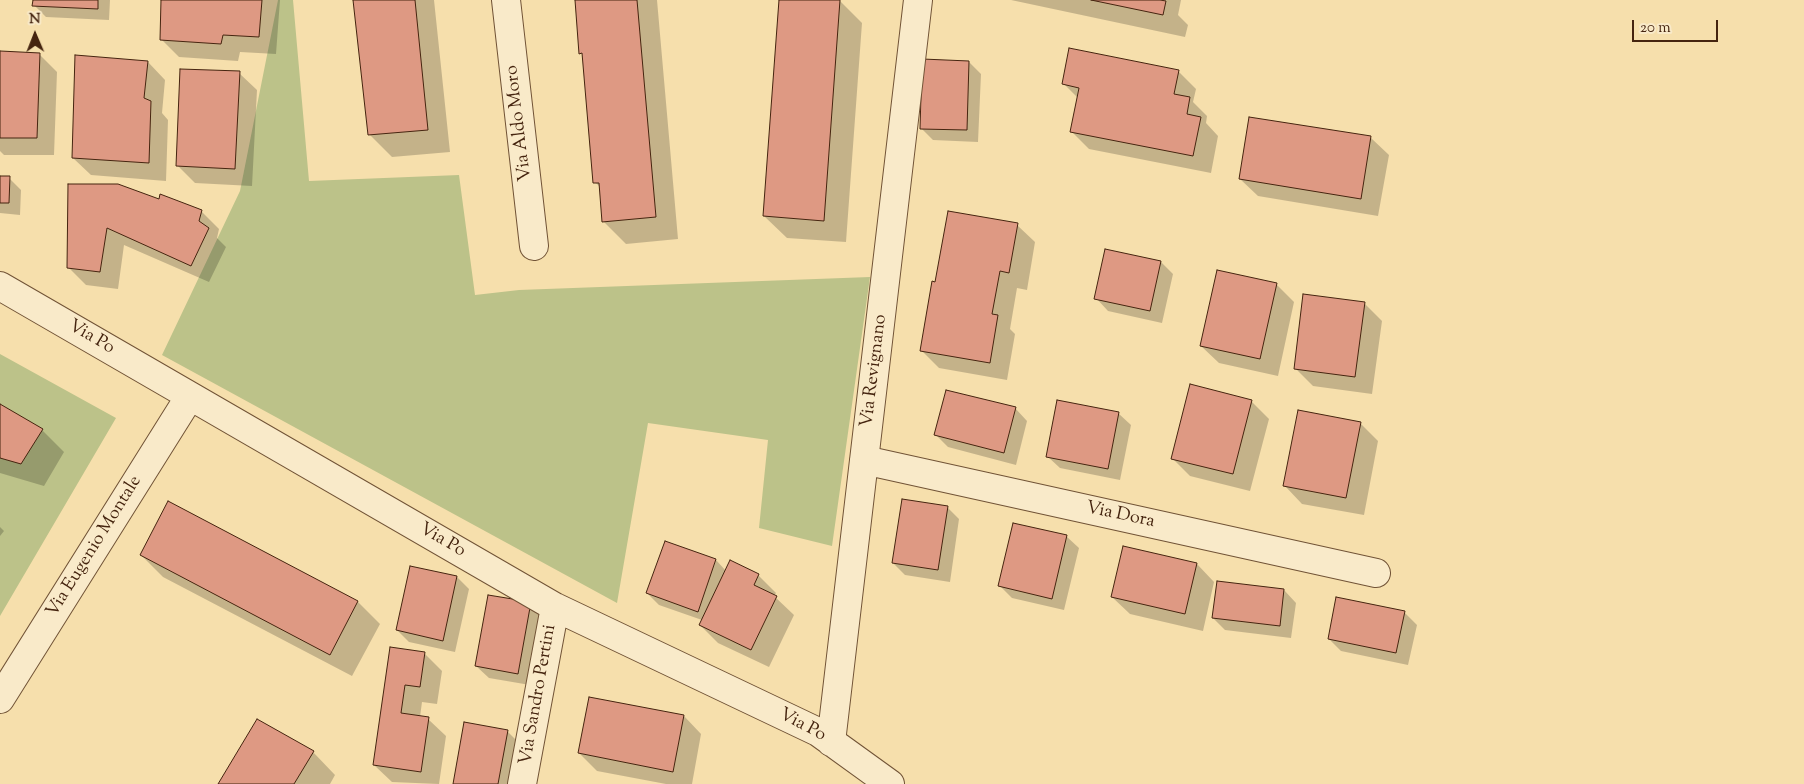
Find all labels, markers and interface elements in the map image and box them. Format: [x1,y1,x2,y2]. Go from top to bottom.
north arrow [10,10,60,60]
text: N [29,10,41,30]
scale bar [1634,10,1720,42]
text: 20 m [1640,18,1671,39]
street label: Via Aldo Moro [502,64,538,182]
street label: Via Revignano [857,313,893,429]
street label: Via Po [64,316,118,360]
street label: Via Eugenio Montale [43,472,147,622]
street label: Via Dora [1084,498,1156,534]
street label: Via Po [415,519,469,563]
street label: Via Sandro Pertini [516,623,562,767]
street label: Via Po [775,705,829,747]

